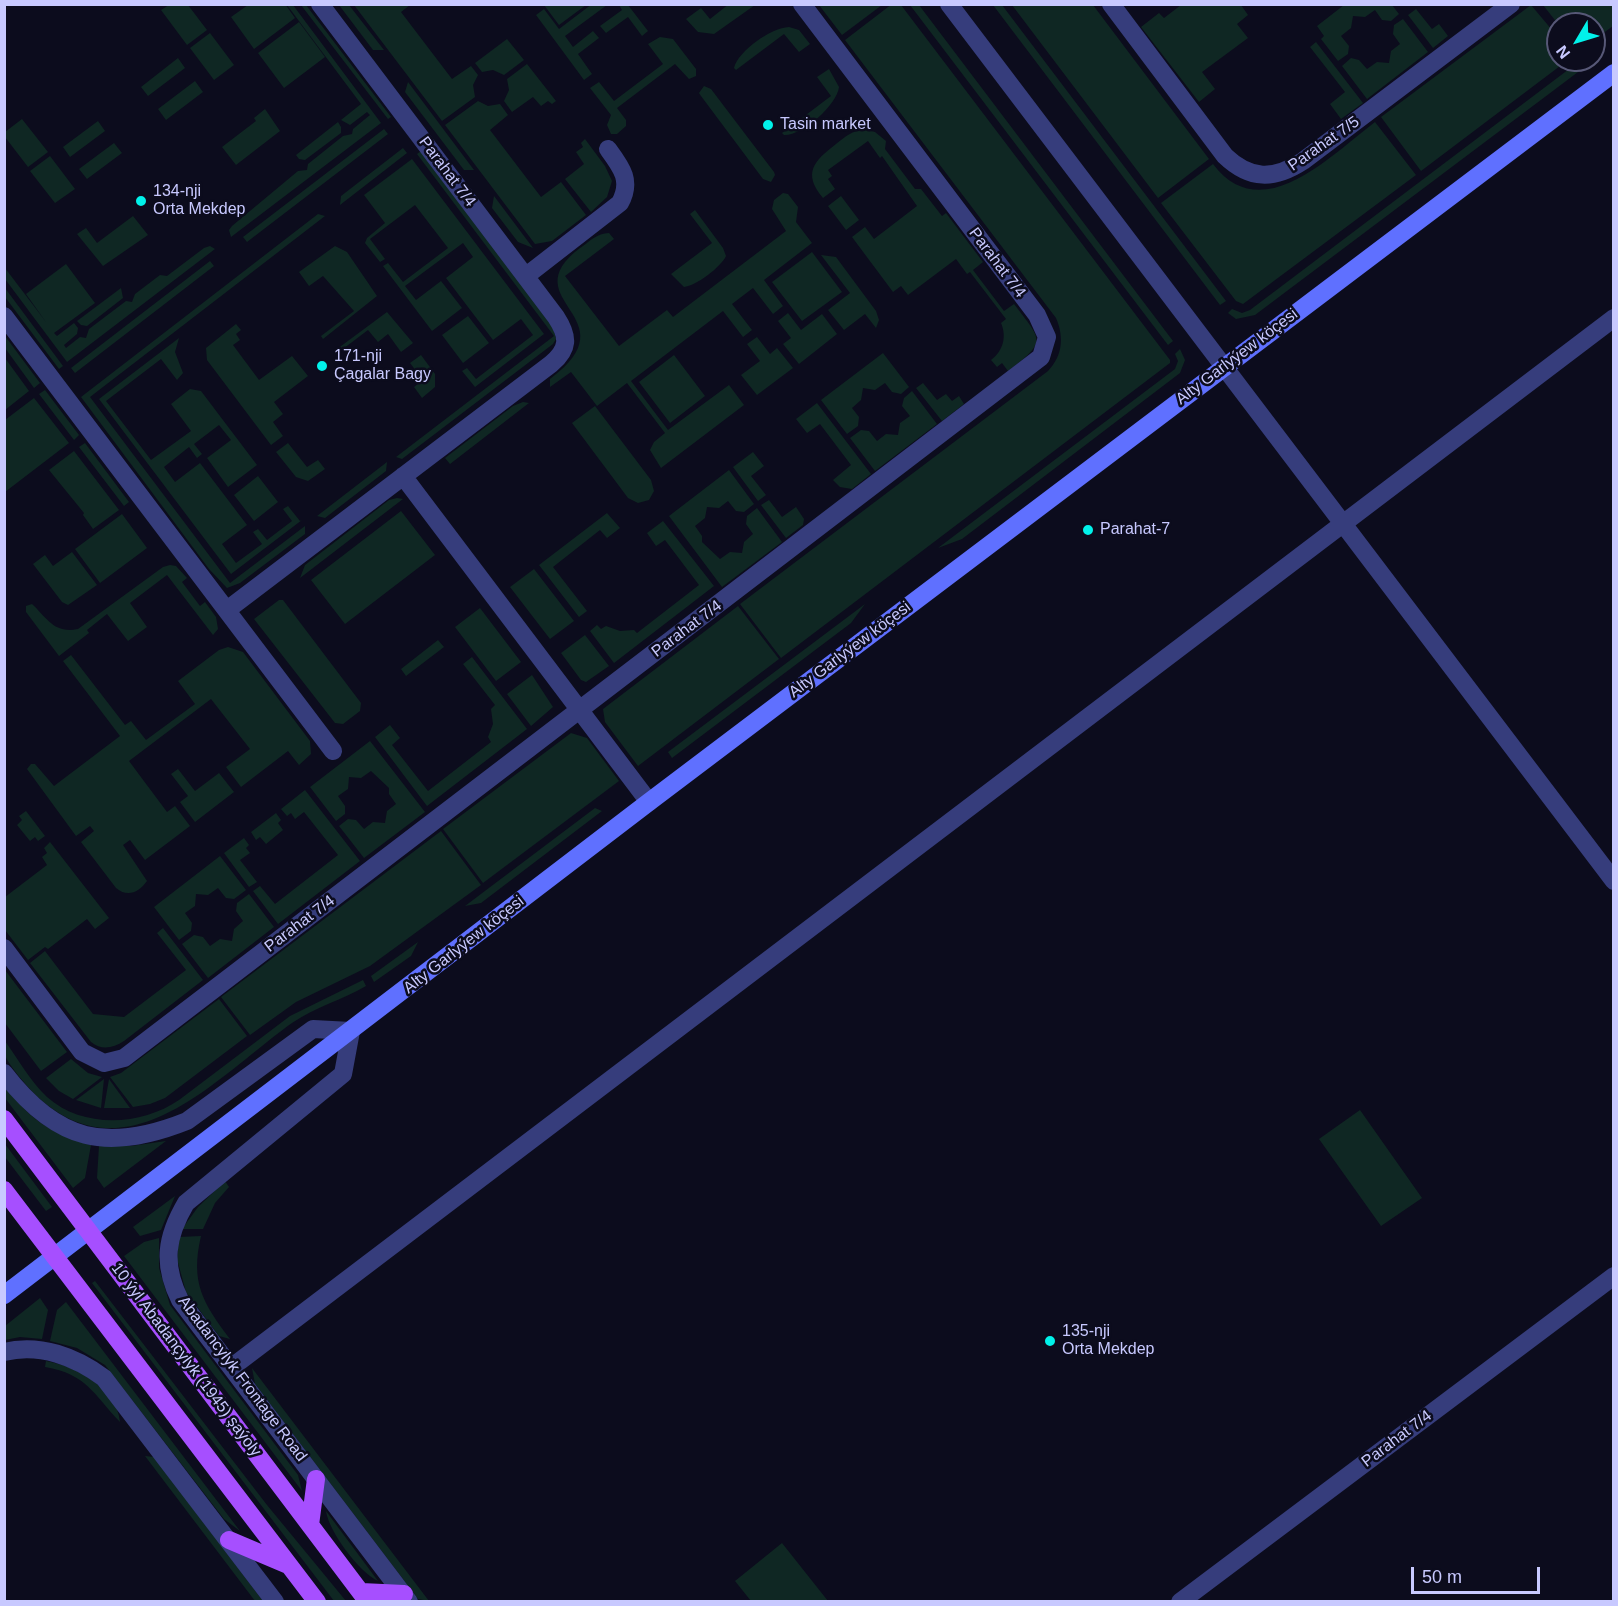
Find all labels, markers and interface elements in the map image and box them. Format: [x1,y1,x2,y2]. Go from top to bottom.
north arrow [1546,12,1606,72]
text: N [1553,42,1573,62]
street label: Parahat 7/5 [1285,112,1363,176]
place label: Tasin market [780,115,871,135]
marker: Tasin market [761,118,775,132]
street label: Parahat 7/4 [414,133,480,211]
place label: 134-nji Orta Mekdep [153,182,245,220]
marker: 134-nji Orta Mekdep [134,194,148,208]
street label: Parahat 7/4 [964,224,1030,302]
street label: Alty Garlyýew köçesi [1172,305,1302,409]
place label: 171-nji Çagalar Bagy [334,347,431,385]
marker: 171-nji Çagalar Bagy [315,359,329,373]
place label: Parahat-7 [1100,520,1170,540]
marker: Parahat-7 [1081,523,1095,537]
street label: Parahat 7/4 [648,596,726,662]
street label: Alty Garlyýew köçesi [785,598,915,702]
street label: Parahat 7/4 [261,891,339,957]
street label: Alty Garlyýew köçesi [400,892,528,998]
street label: 10 ýyl Abadançylyk (1945) şaýoly [107,1259,265,1461]
street label: Abadancylyk Frontage Road [174,1293,310,1465]
place label: 135-nji Orta Mekdep [1062,1322,1154,1360]
marker: 135-nji Orta Mekdep [1043,1334,1057,1348]
street label: Parahat 7/4 [1358,1406,1436,1472]
scale bar [1414,1555,1543,1593]
text: 50 m [1422,1567,1462,1587]

